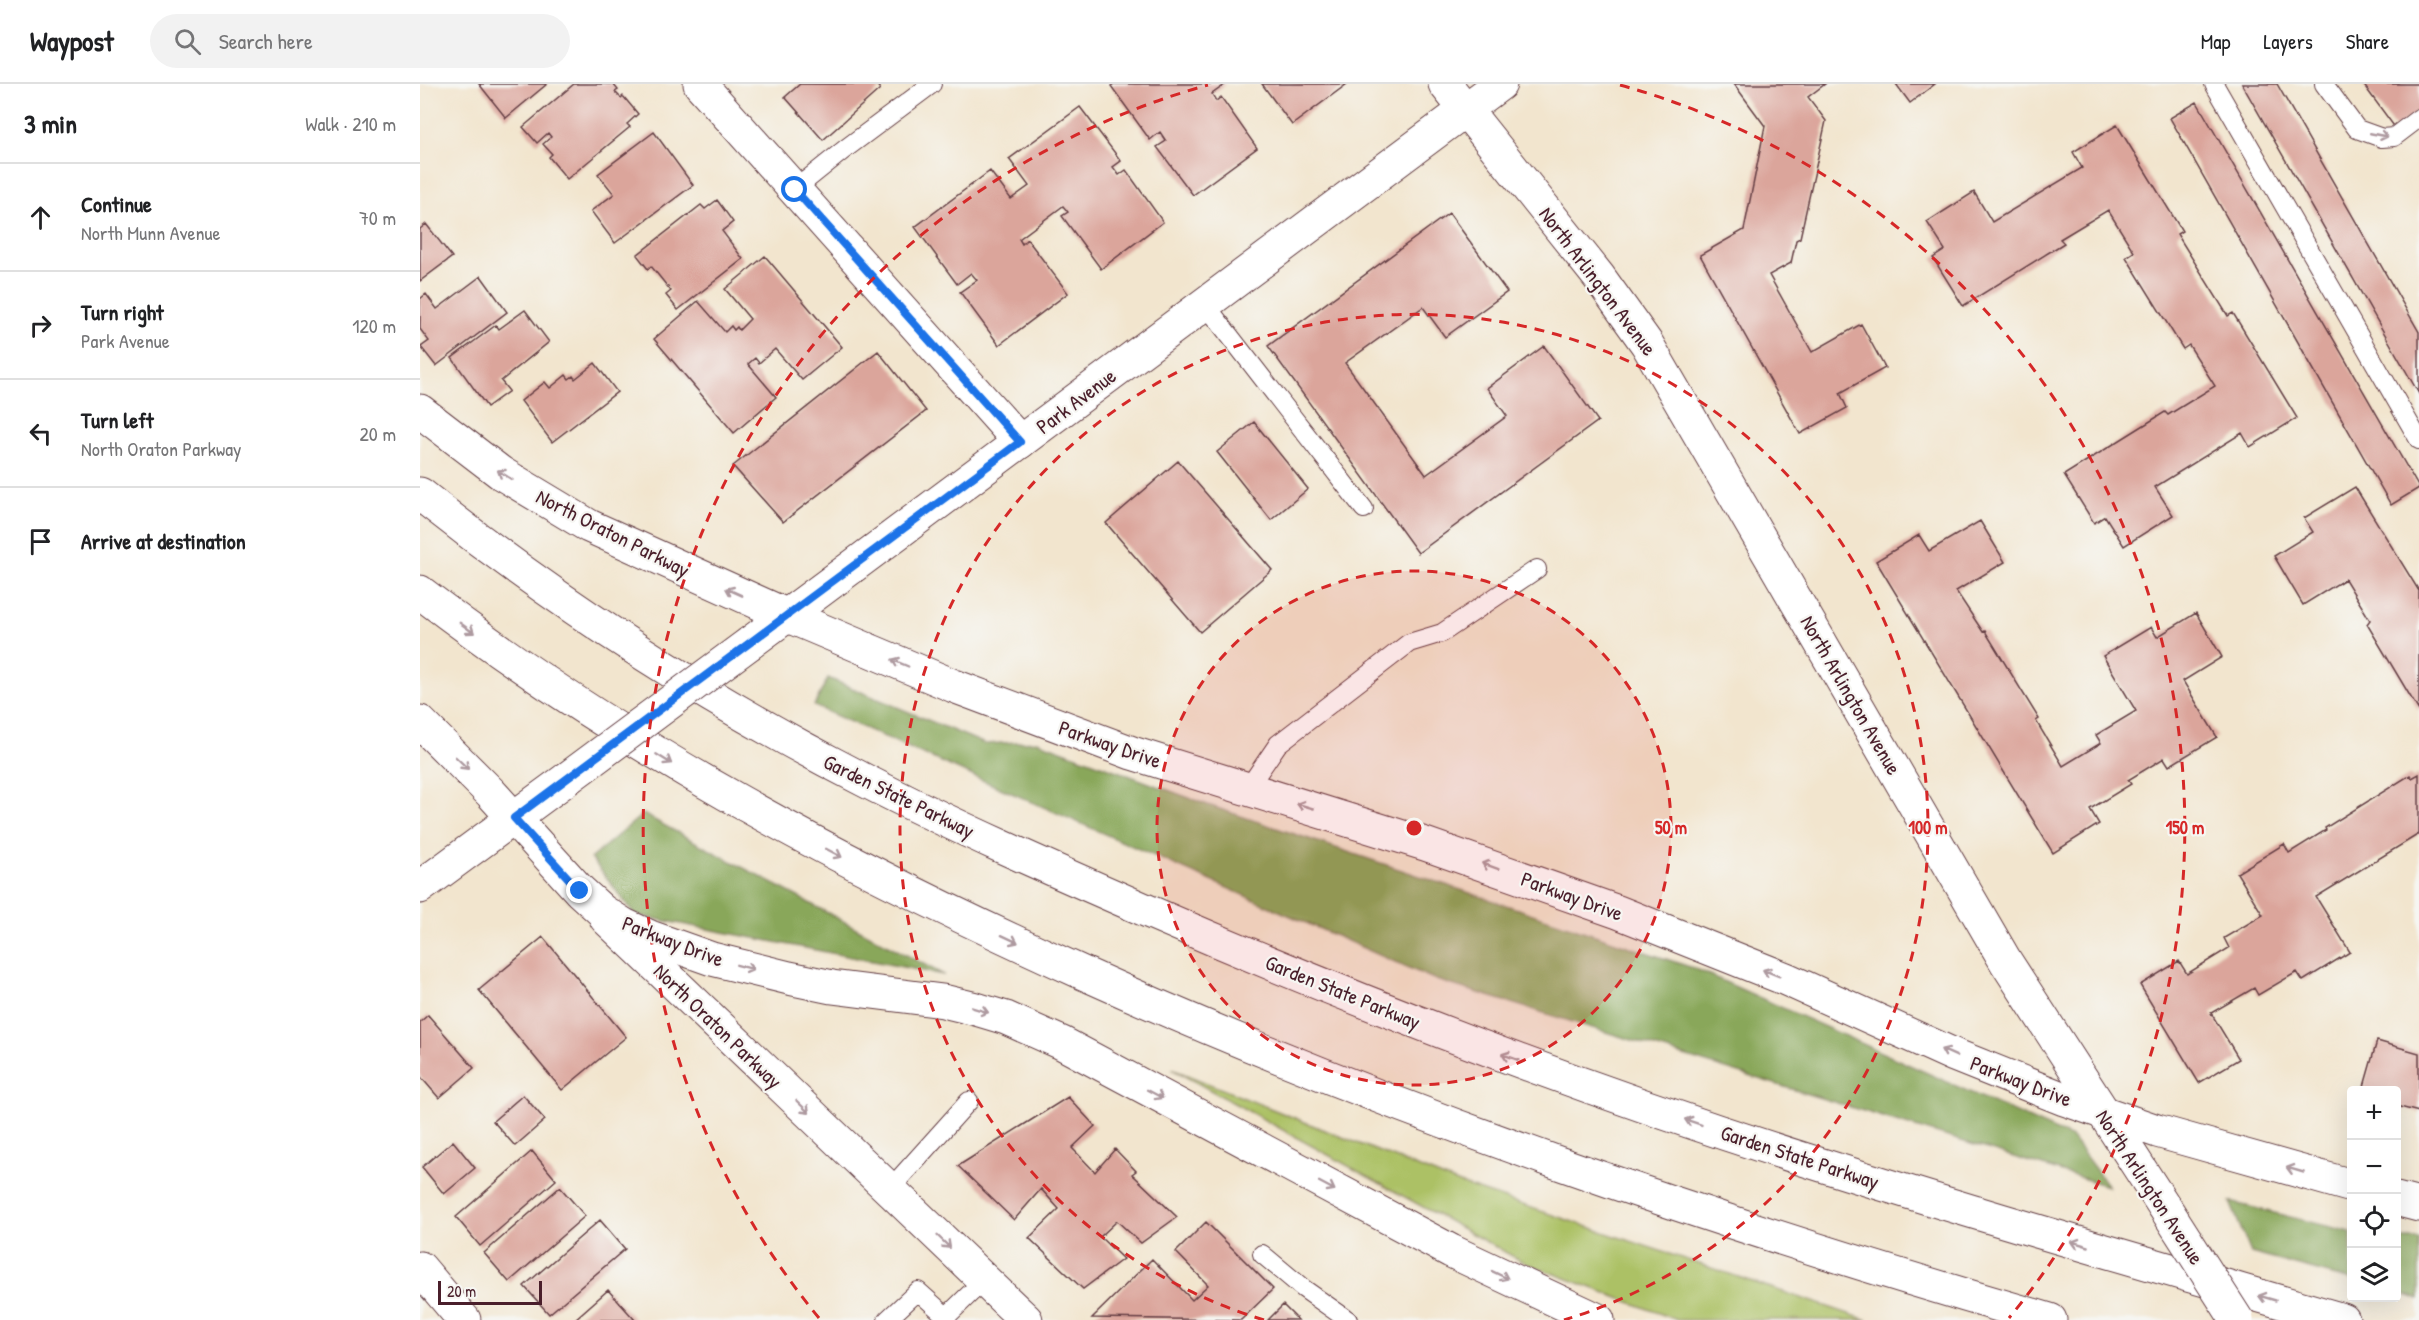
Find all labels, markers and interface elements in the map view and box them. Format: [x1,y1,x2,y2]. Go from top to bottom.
search box [150,14,570,68]
text: Waypost [30,22,114,60]
icon: search [171,25,204,58]
text: Search here [219,26,313,56]
text: Map [2201,27,2230,56]
text: Layers [2263,27,2313,56]
text: Share [2346,27,2389,56]
text: 3 min [24,106,77,141]
text: Walk · 210 m [305,110,396,137]
one-way arrow [2369,130,2388,141]
route start [781,176,807,202]
text: Continue [81,189,152,219]
icon: ahead [24,201,57,234]
street label: North Arlington Avenue [1532,201,1664,361]
text: 70 m [359,204,396,231]
text: North Munn Avenue [81,219,221,246]
text: Turn right [81,297,164,327]
icon: right [24,309,57,342]
text: 120 m [352,312,396,339]
text: Park Avenue [81,327,170,354]
street label: Park Avenue [1030,361,1122,441]
text: Turn left [81,405,154,435]
icon: left [24,417,57,450]
text: 20 m [359,420,396,447]
text: North Oraton Parkway [81,435,242,462]
one-way arrow [496,469,513,482]
street label: North Oraton Parkway [531,482,695,584]
icon: arrive [24,525,57,558]
text: Arrive at destination [81,526,246,556]
one-way arrow [726,586,744,597]
street label: North Arlington Avenue [1794,610,1908,780]
one-way arrow [458,622,474,634]
one-way arrow [892,657,910,668]
street label: Parkway Drive [1055,713,1165,775]
street label: Garden State Parkway [819,747,979,845]
one-way arrow [655,753,672,765]
one-way arrow [454,756,469,770]
one-way arrow [1296,800,1315,811]
text: 50 m [1655,815,1687,840]
text: 100 m [1908,815,1948,840]
text: 150 m [2166,815,2204,840]
centre of rings [1404,818,1424,838]
one-way arrow [825,848,843,860]
one-way arrow [1481,860,1500,871]
street label: Parkway Drive [1517,864,1627,928]
route end [566,877,592,903]
street label: Parkway Drive [618,908,728,974]
one-way arrow [1000,934,1018,946]
street label: Garden State Parkway [1261,948,1425,1036]
street label: North Oraton Parkway [647,957,789,1095]
one-way arrow [736,962,755,973]
one-way arrow [1762,967,1780,978]
one-way arrow [970,1005,989,1016]
one-way arrow [1940,1046,1958,1058]
street label: Parkway Drive [1966,1048,2076,1114]
one-way arrow [1501,1051,1519,1062]
map controls [2347,1086,2401,1302]
button: + [2347,1086,2401,1140]
one-way arrow [1146,1089,1164,1100]
one-way arrow [795,1100,810,1115]
street label: North Arlington Avenue [2089,1104,2211,1270]
one-way arrow [1684,1116,1703,1127]
street label: Garden State Parkway [1717,1118,1883,1196]
button: − [2347,1140,2401,1194]
one-way arrow [2286,1164,2305,1175]
one-way arrow [1318,1181,1336,1192]
button: locate [2347,1194,2401,1248]
one-way arrow [936,1235,951,1249]
one-way arrow [2071,1238,2090,1249]
button: layers [2347,1248,2401,1302]
one-way arrow [1491,1270,1509,1282]
scale bar [438,1278,542,1306]
text: 20 m [447,1280,476,1302]
one-way arrow [2258,1292,2277,1303]

